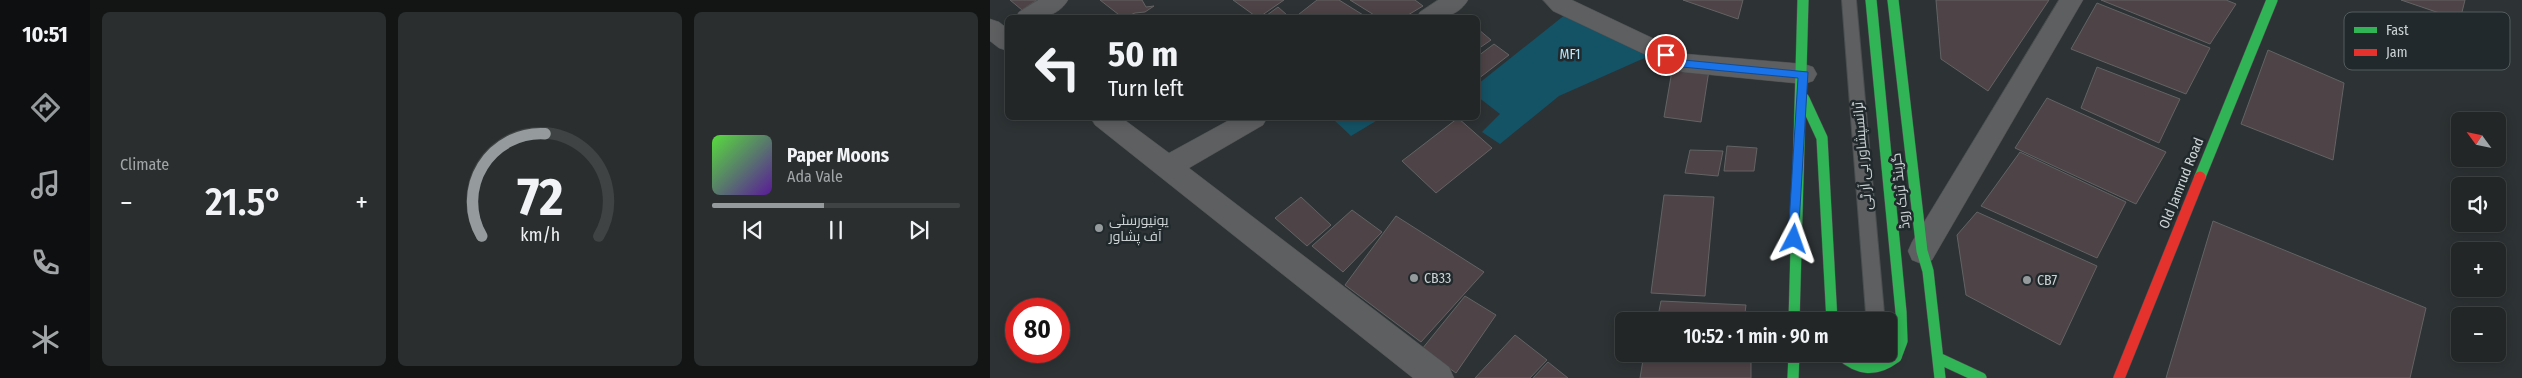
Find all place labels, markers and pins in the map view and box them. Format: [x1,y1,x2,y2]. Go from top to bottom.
pin [1645,34,1687,76]
place label: یونیورسٹی آف پشاور [1108,212,1169,246]
marker: یونیورسٹی آف پشاور [1093,222,1105,234]
place label: CB33 [1424,270,1451,287]
marker: CB33 [1408,272,1420,284]
place label: CB7 [2037,272,2057,289]
marker: CB7 [2021,274,2033,286]

